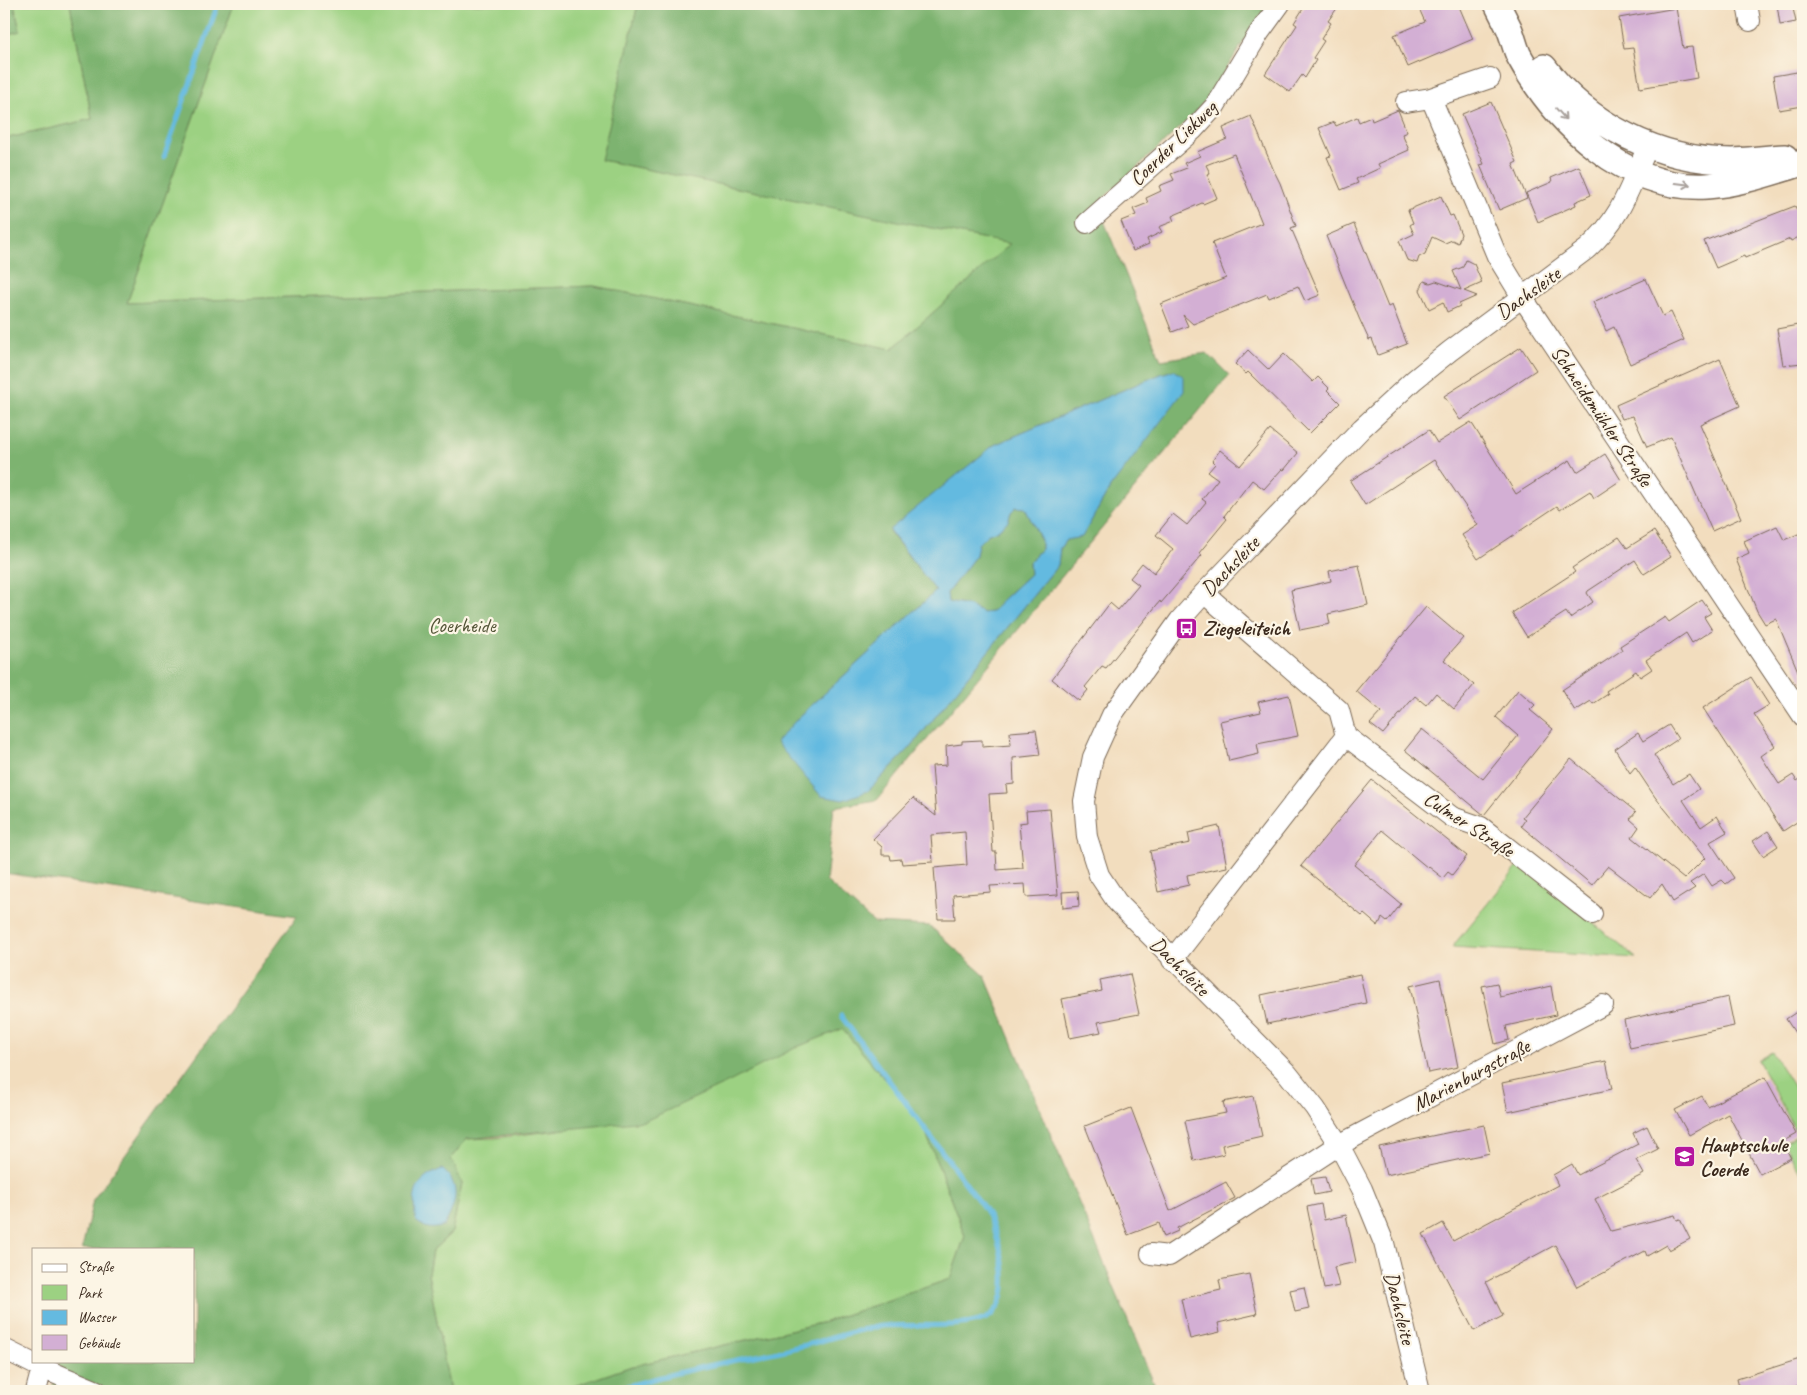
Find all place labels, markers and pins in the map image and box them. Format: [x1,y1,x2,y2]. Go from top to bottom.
place label: Ziegeleiteich [1203,615,1291,641]
bus stop icon: Ziegeleiteich [1175,616,1199,640]
place label: Hauptschule Coerde [1700,1132,1789,1182]
school or university icon: Hauptschule Coerde [1672,1145,1696,1169]

